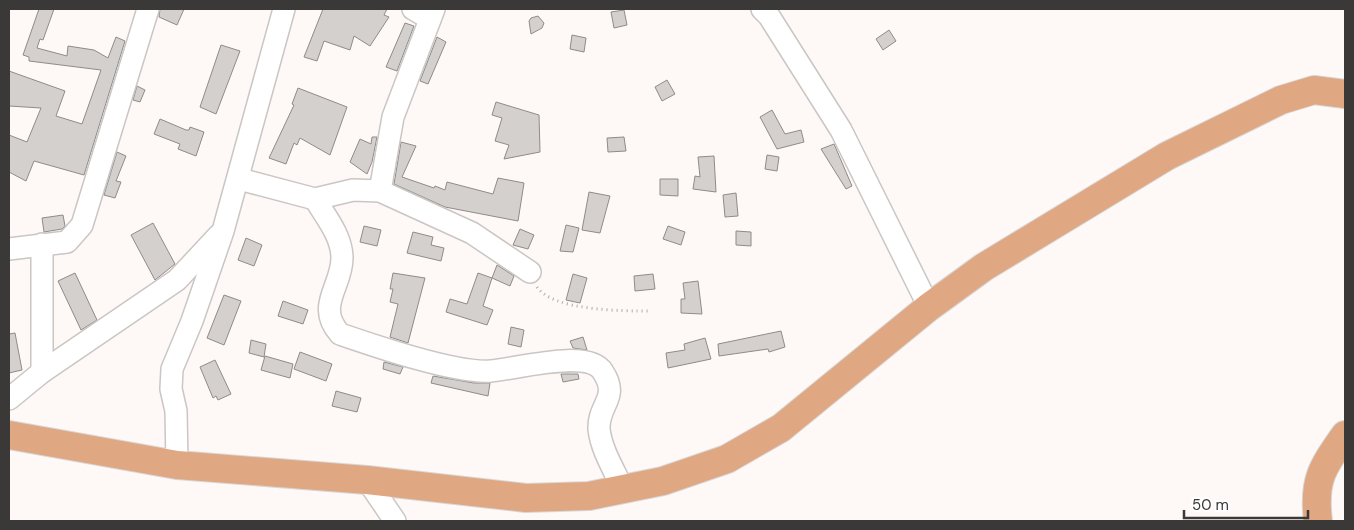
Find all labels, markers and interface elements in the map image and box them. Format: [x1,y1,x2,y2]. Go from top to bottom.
scale bar [1184,488,1308,520]
text: 50 m [1192,495,1229,515]

